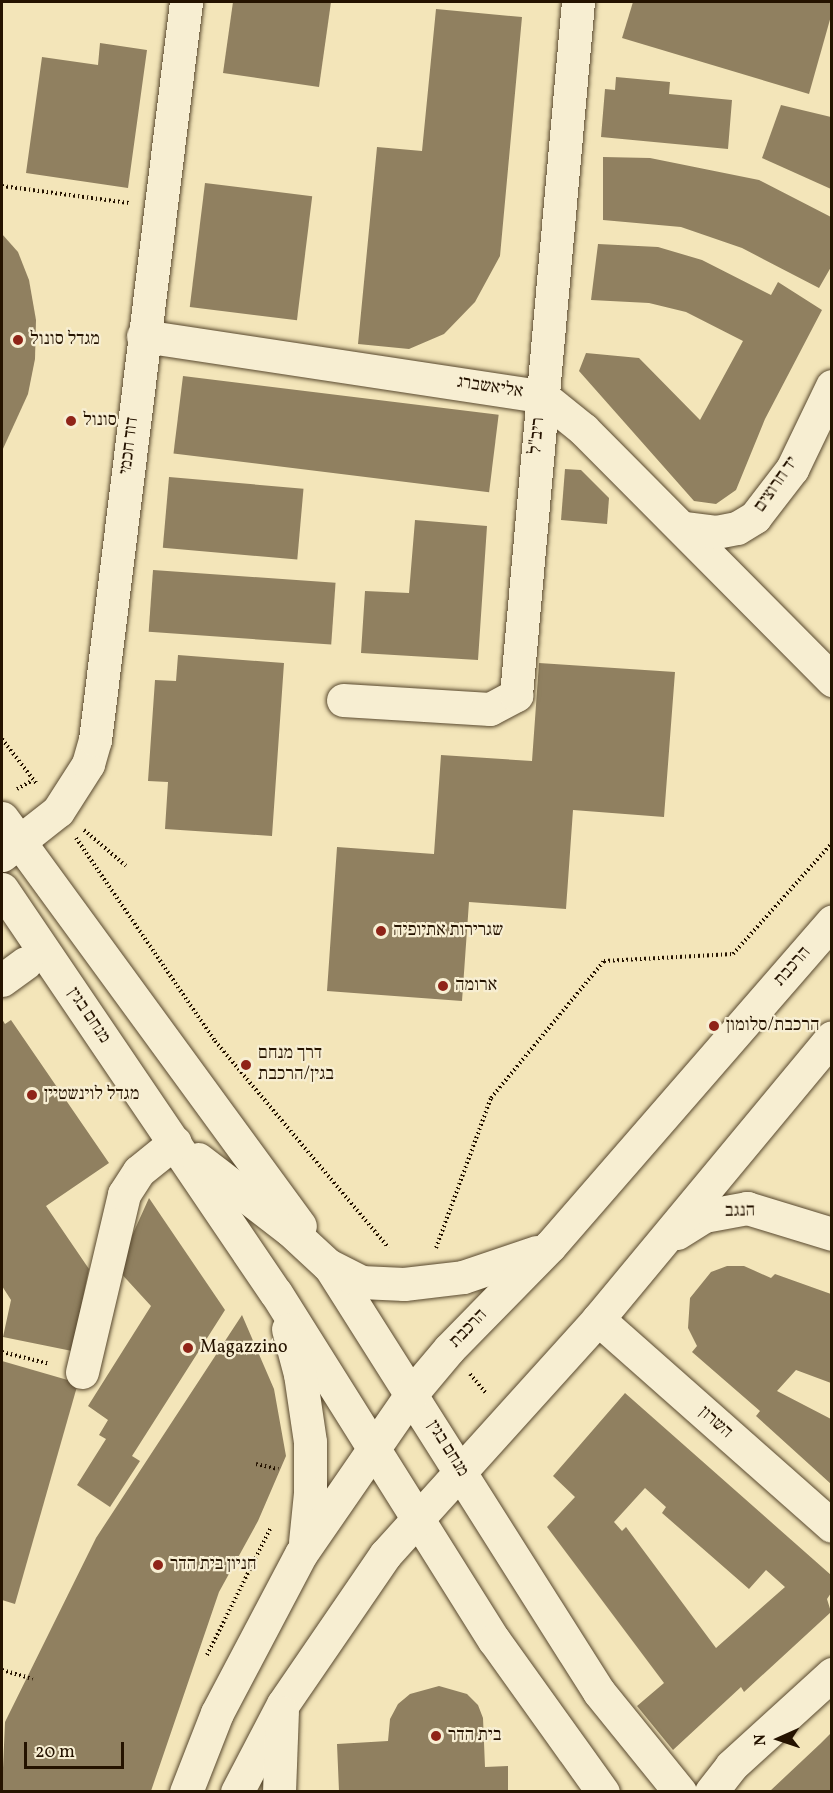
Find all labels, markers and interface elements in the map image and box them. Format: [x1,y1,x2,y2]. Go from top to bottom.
place label: מגדל סונול [30,329,100,351]
marker: מגדל סונול [11,333,25,347]
street label: אליאשברג [455,372,525,404]
place label: סונול [83,410,117,432]
marker: סונול [64,414,78,428]
street label: דוד חכמי [116,416,144,476]
street label: ריב"ל [526,417,550,455]
street label: יד חרוצים [750,453,804,517]
place label: שגרירות אתיופיה [393,920,503,942]
marker: שגרירות אתיופיה [374,924,388,938]
street label: הרכבת [770,943,816,991]
place label: ארומה [455,975,497,997]
marker: ארומה [436,979,450,993]
street label: מנחם בגין [62,984,114,1048]
place label: הרכבת/סלומון [726,1015,820,1037]
marker: הרכבת/סלומון [707,1019,721,1033]
place label: דרך מנחם בגין/הרכבת [258,1044,334,1086]
marker: דרך מנחם בגין/הרכבת [239,1058,253,1072]
place label: מגדל לוינשטיין [44,1084,139,1106]
marker: מגדל לוינשטיין [25,1088,39,1102]
street label: הנגב [725,1201,755,1223]
street label: הרכבת [445,1305,493,1353]
place label: Magazzino [200,1337,288,1359]
marker: Magazzino [181,1341,195,1355]
street label: השרון [694,1402,736,1444]
street label: מנחם בגין [421,1417,473,1481]
place label: חניון בית הדר [170,1554,257,1576]
marker: חניון בית הדר [151,1558,165,1572]
north arrow [749,1709,809,1769]
place label: בית הדר [448,1725,501,1747]
marker: בית הדר [429,1729,443,1743]
scale bar [27,1730,128,1768]
text: N [750,1734,772,1746]
text: 20 m [35,1740,75,1765]

